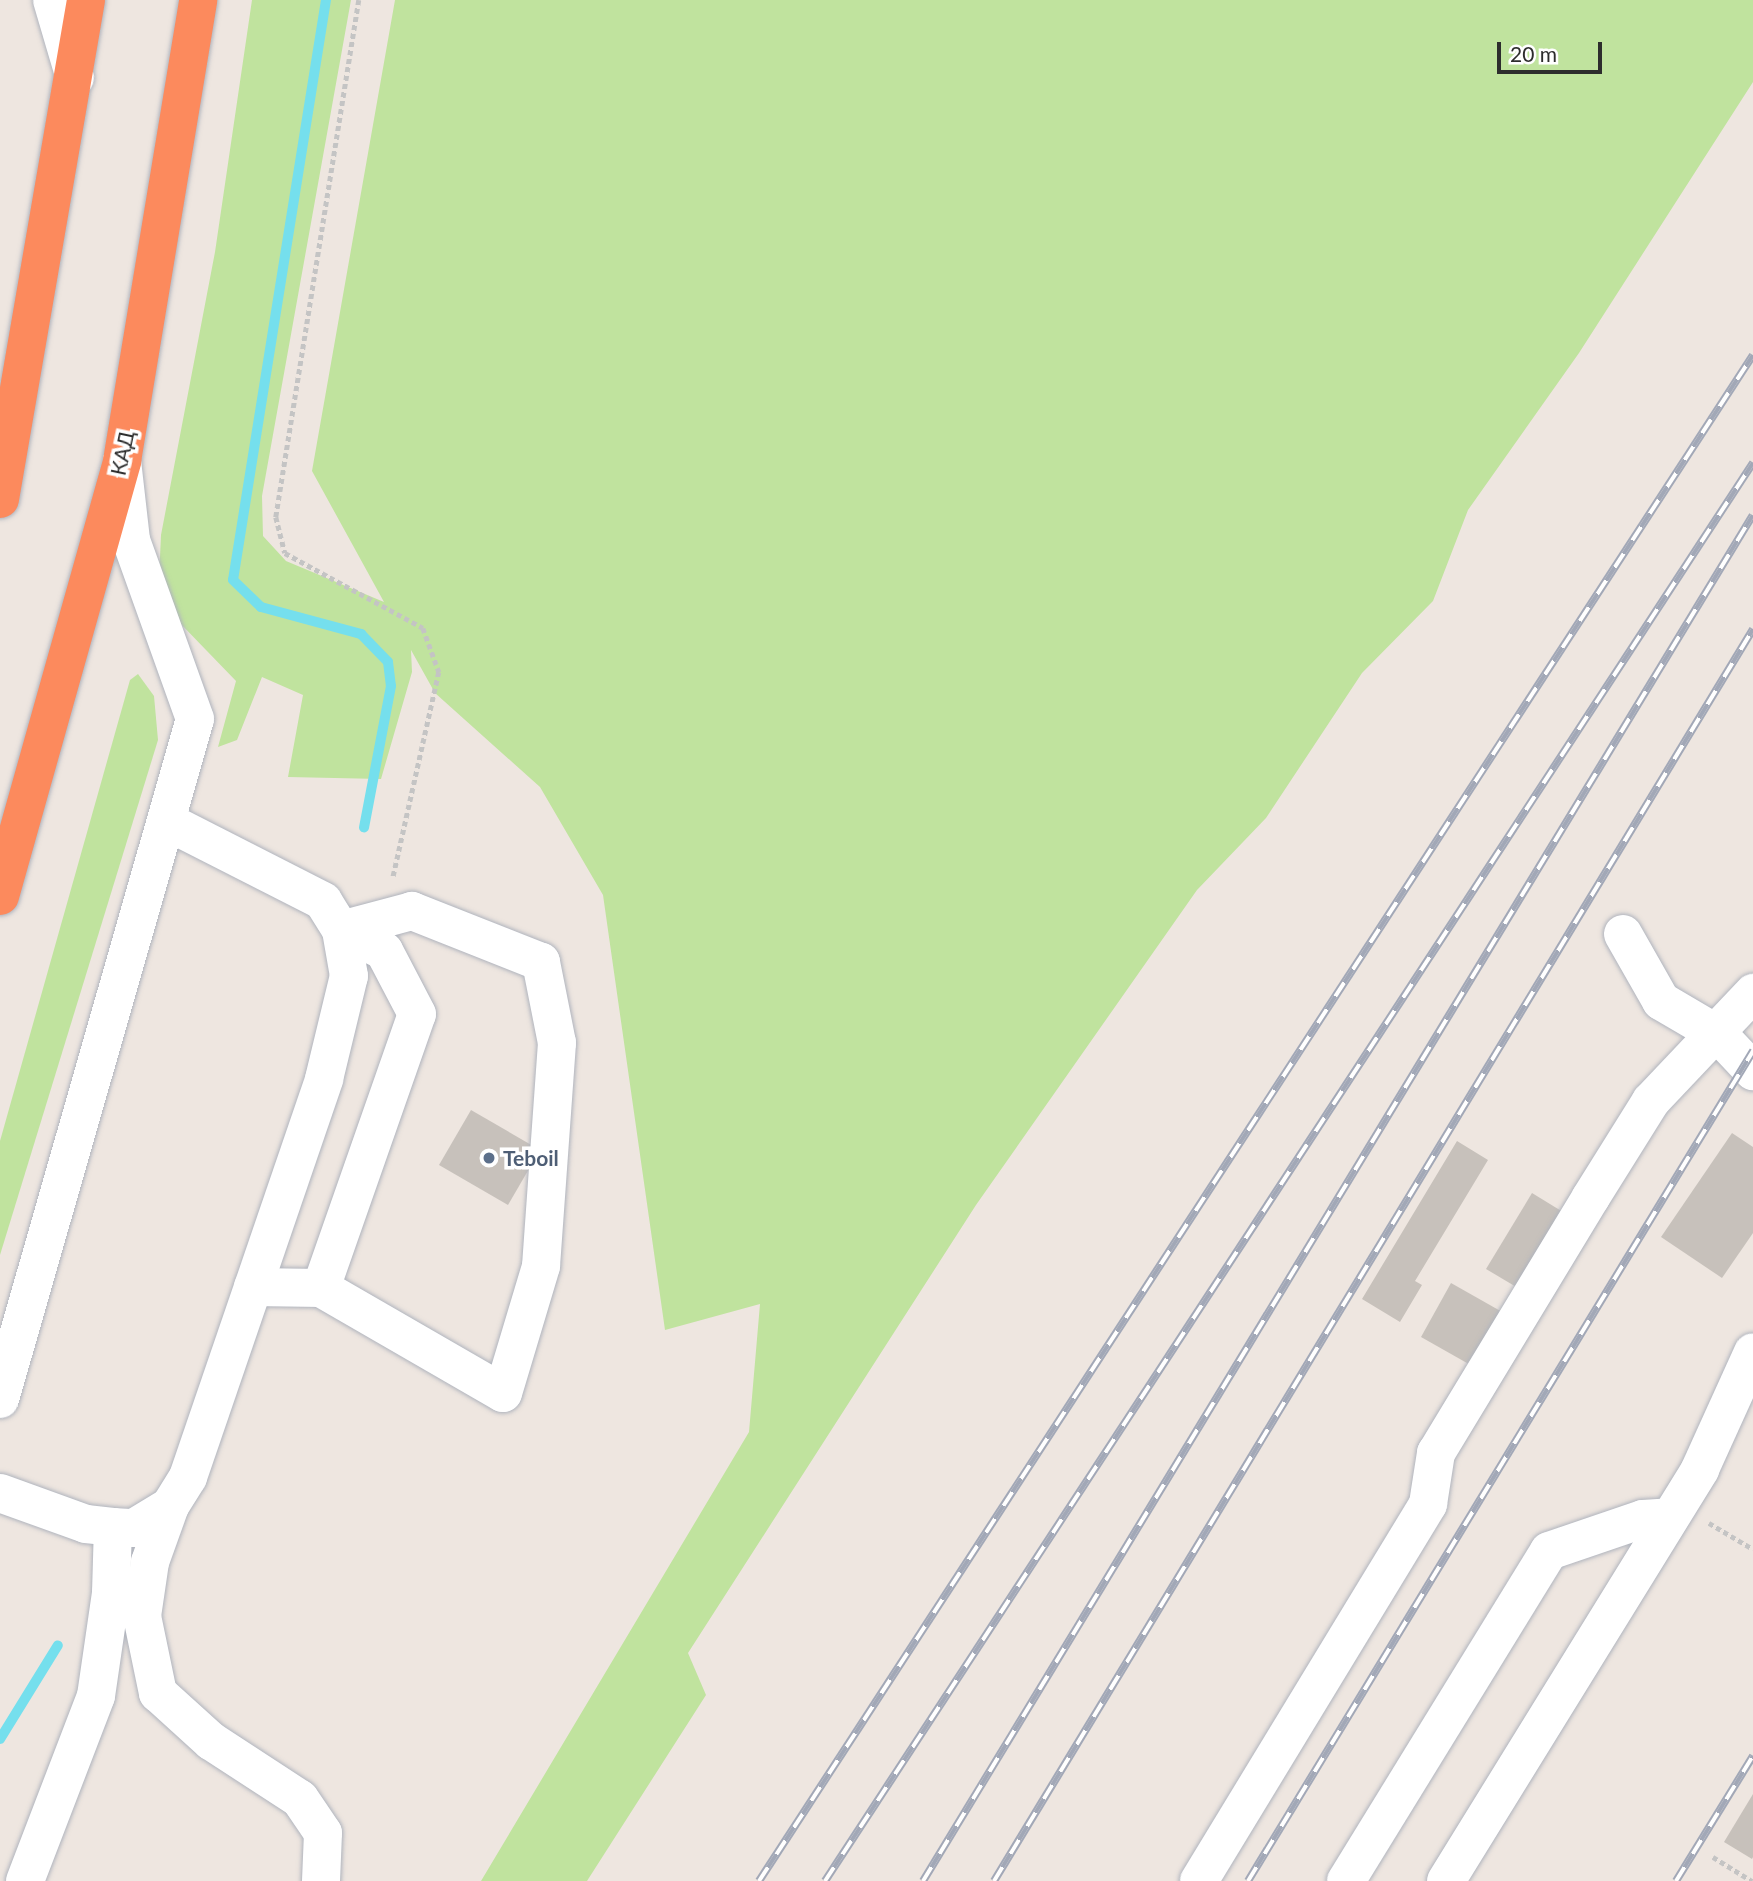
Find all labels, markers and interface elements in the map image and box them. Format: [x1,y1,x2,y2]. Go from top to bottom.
scale bar [1501,28,1606,72]
text: 20 m [1510,41,1557,66]
street label: КАД [105,428,139,478]
place label: Teboil [503,1145,559,1171]
marker: Teboil [481,1150,497,1166]

